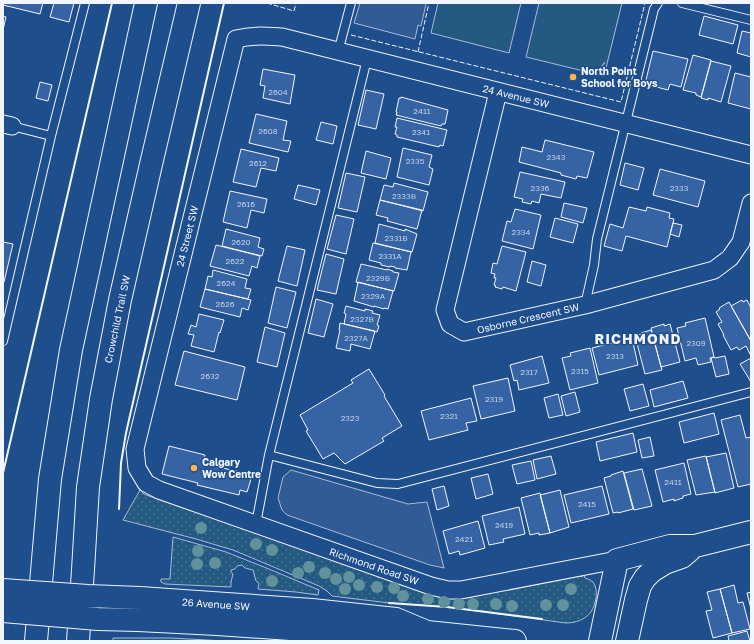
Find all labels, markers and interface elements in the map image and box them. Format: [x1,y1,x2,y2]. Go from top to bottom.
place label: North Point School for Boys [581,65,658,89]
marker: North Point School for Boys [568,72,578,82]
street label: 24 Avenue SW [482,82,551,110]
house number: 2604 [268,87,288,97]
house number: 2411 [413,106,431,116]
house number: 2608 [258,126,278,136]
house number: 2341 [412,127,430,137]
house number: 2343 [547,152,566,162]
house number: 2335 [406,156,425,166]
house number: 2612 [249,158,267,168]
house number: 2336 [531,183,550,193]
house number: 2333 [670,183,689,193]
house number: 2333B [392,191,416,201]
house number: 2616 [237,199,255,209]
street label: 24 Street SW [174,204,200,268]
house number: 2334 [512,227,531,237]
house number: 2331B [384,233,408,243]
house number: 2620 [231,237,251,247]
house number: 2331A [378,251,402,261]
house number: 2622 [226,256,245,266]
house number: 2329B [366,273,390,283]
street label: Crowchild Trail SW [102,274,132,364]
house number: 2624 [217,278,236,288]
house number: 2329A [361,291,386,301]
house number: 2626 [216,299,235,309]
street label: Osborne Crescent SW [476,300,581,336]
house number: 2327B [350,314,374,324]
district label: RICHMOND [595,330,681,347]
house number: 2327A [344,333,368,343]
house number: 2309 [686,338,706,348]
house number: 2313 [606,351,624,361]
house number: 2315 [571,366,589,376]
house number: 2317 [520,367,538,377]
house number: 2632 [201,371,220,381]
house number: 2319 [485,394,503,404]
house number: 2321 [440,411,458,421]
house number: 2323 [341,413,360,423]
place label: Calgary Wow Centre [202,456,261,480]
marker: Calgary Wow Centre [189,463,199,473]
house number: 2411 [664,477,682,487]
house number: 2415 [578,499,596,509]
house number: 2419 [495,520,513,530]
house number: 2421 [455,534,473,544]
street label: Richmond Road SW [328,545,421,587]
street label: 26 Avenue SW [182,596,251,612]

